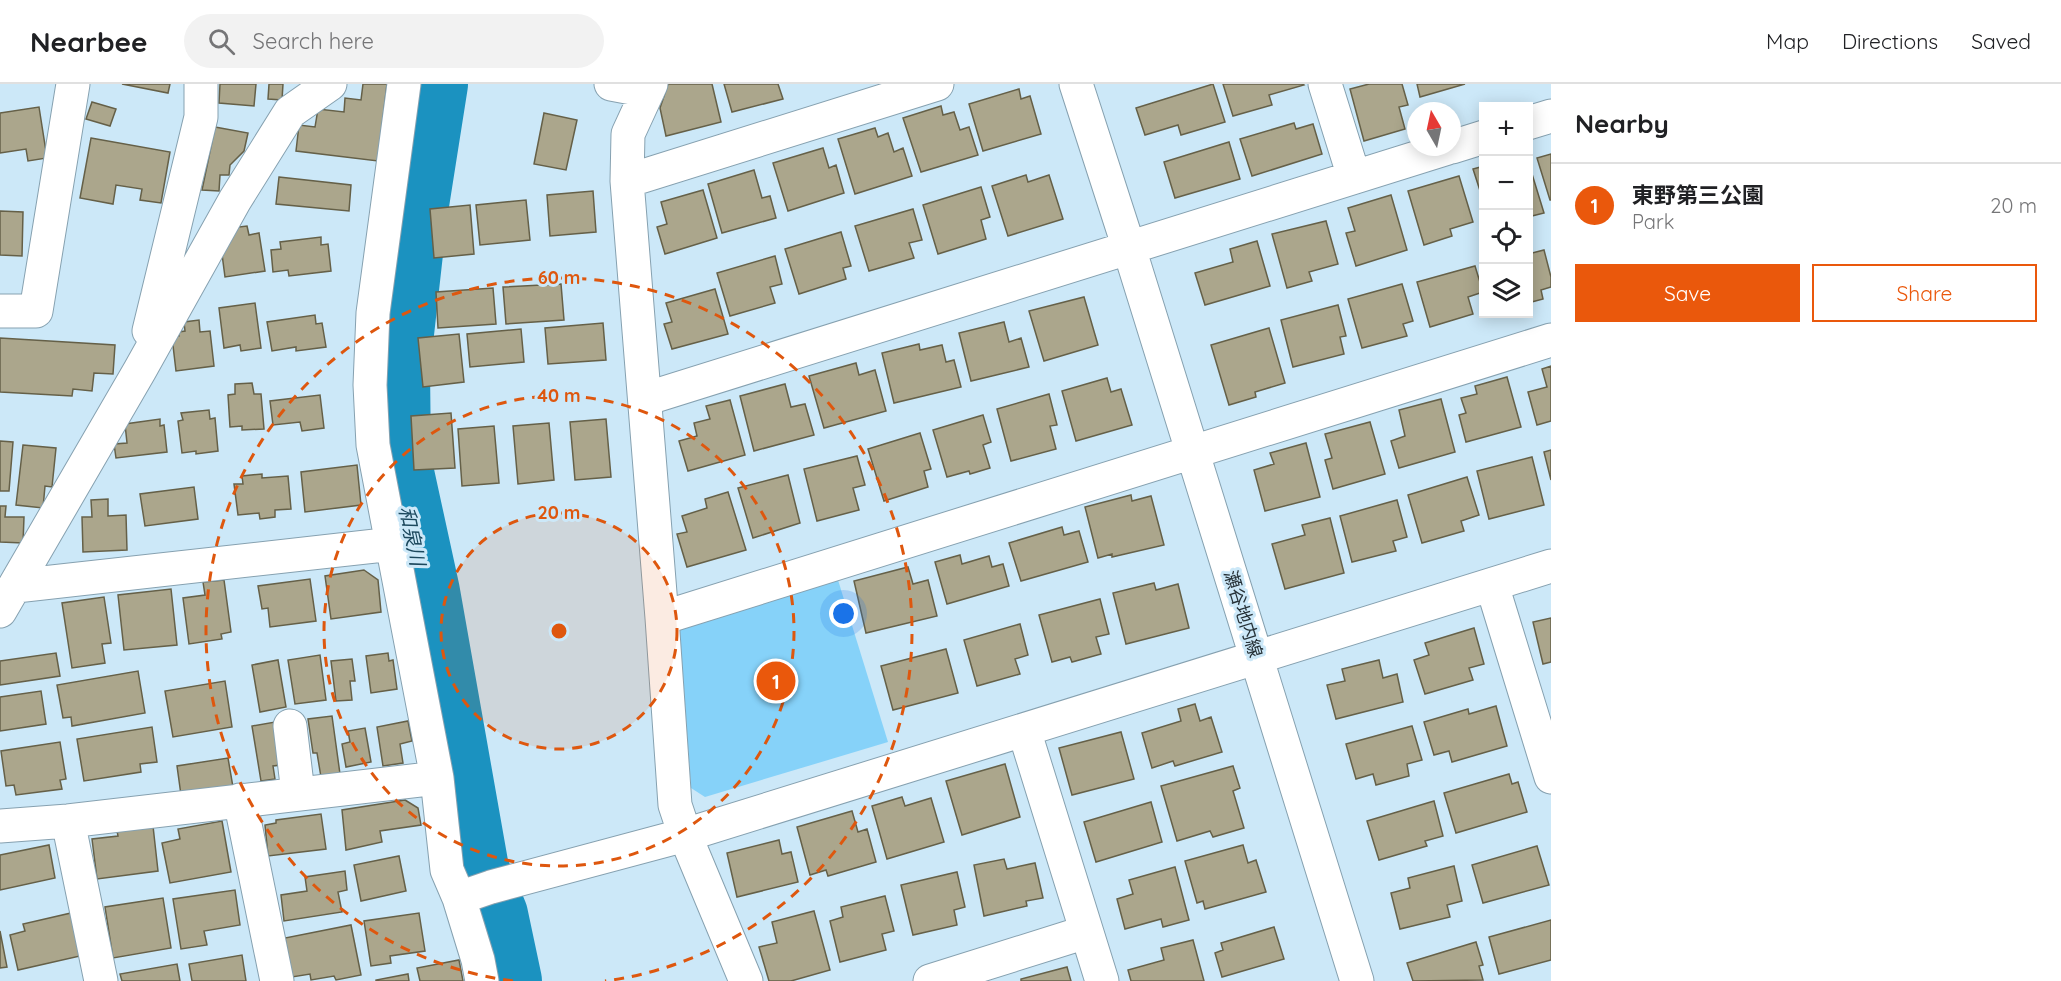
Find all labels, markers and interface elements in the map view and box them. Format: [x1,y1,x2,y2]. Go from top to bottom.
search box [184,14,604,68]
text: Nearbee [30,24,148,59]
icon: search [205,25,238,58]
text: Search here [253,27,374,55]
text: Map [1766,28,1809,54]
text: Directions [1842,28,1938,54]
text: Saved [1971,28,2031,54]
north arrow [1407,102,1461,156]
map controls [1479,102,1533,318]
button: + [1479,102,1533,156]
text: Nearby [1575,107,1669,140]
button: − [1479,156,1533,210]
text: 東野第三公園 [1632,181,1764,209]
text: 1 [1591,193,1598,218]
text: 20 m [1990,193,2037,218]
text: Park [1632,209,1674,234]
button: locate [1479,210,1533,264]
button: layers [1479,264,1533,318]
button: Save [1575,264,1800,322]
button: Share [1812,264,2037,322]
text: 60 m [538,266,580,289]
text: 40 m [537,384,581,407]
text: 20 m [538,501,580,524]
water label: 和泉川 [394,504,431,570]
street label: 瀬谷地内線 [1219,567,1268,660]
your location [829,599,858,628]
centre of rings [549,621,569,641]
pin: 1 [756,658,796,704]

